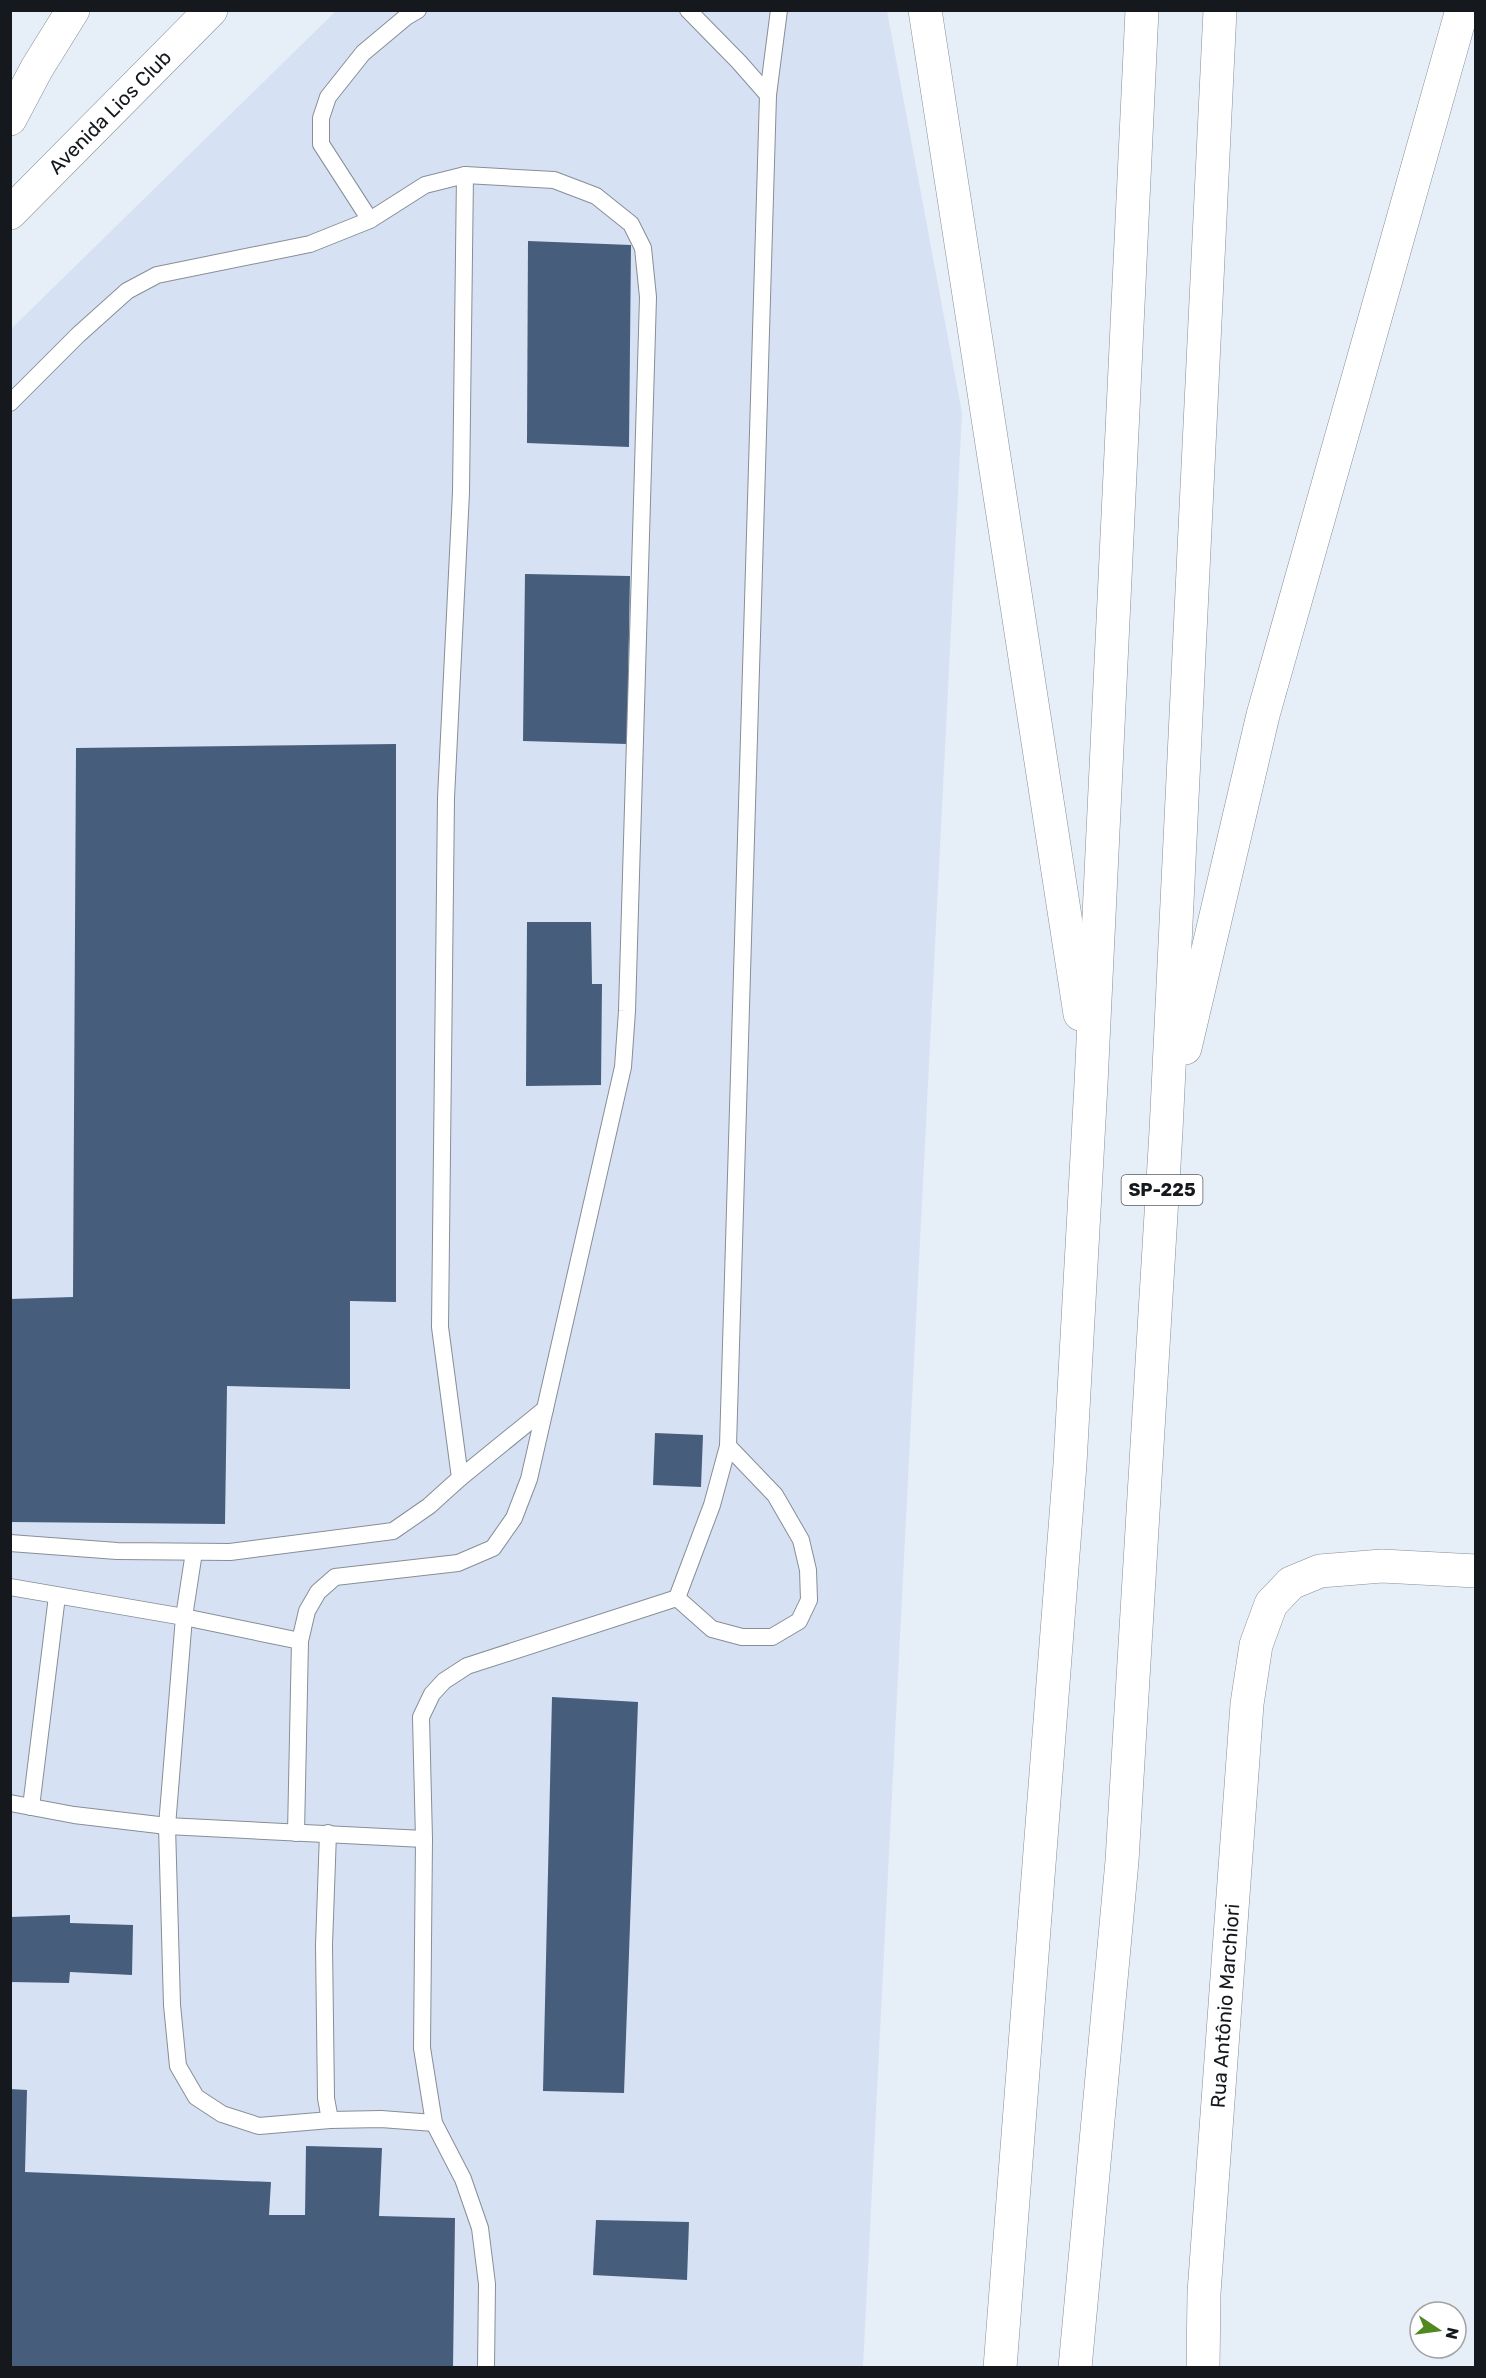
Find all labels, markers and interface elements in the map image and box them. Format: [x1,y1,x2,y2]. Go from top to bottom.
street label: Avenida Lios Club [44,45,176,179]
road number: SP-225 [1122,1175,1202,1205]
street label: Rua Antônio Marchiori [1206,1903,1244,2109]
north arrow [1408,2300,1468,2360]
text: N [1442,2326,1463,2341]

